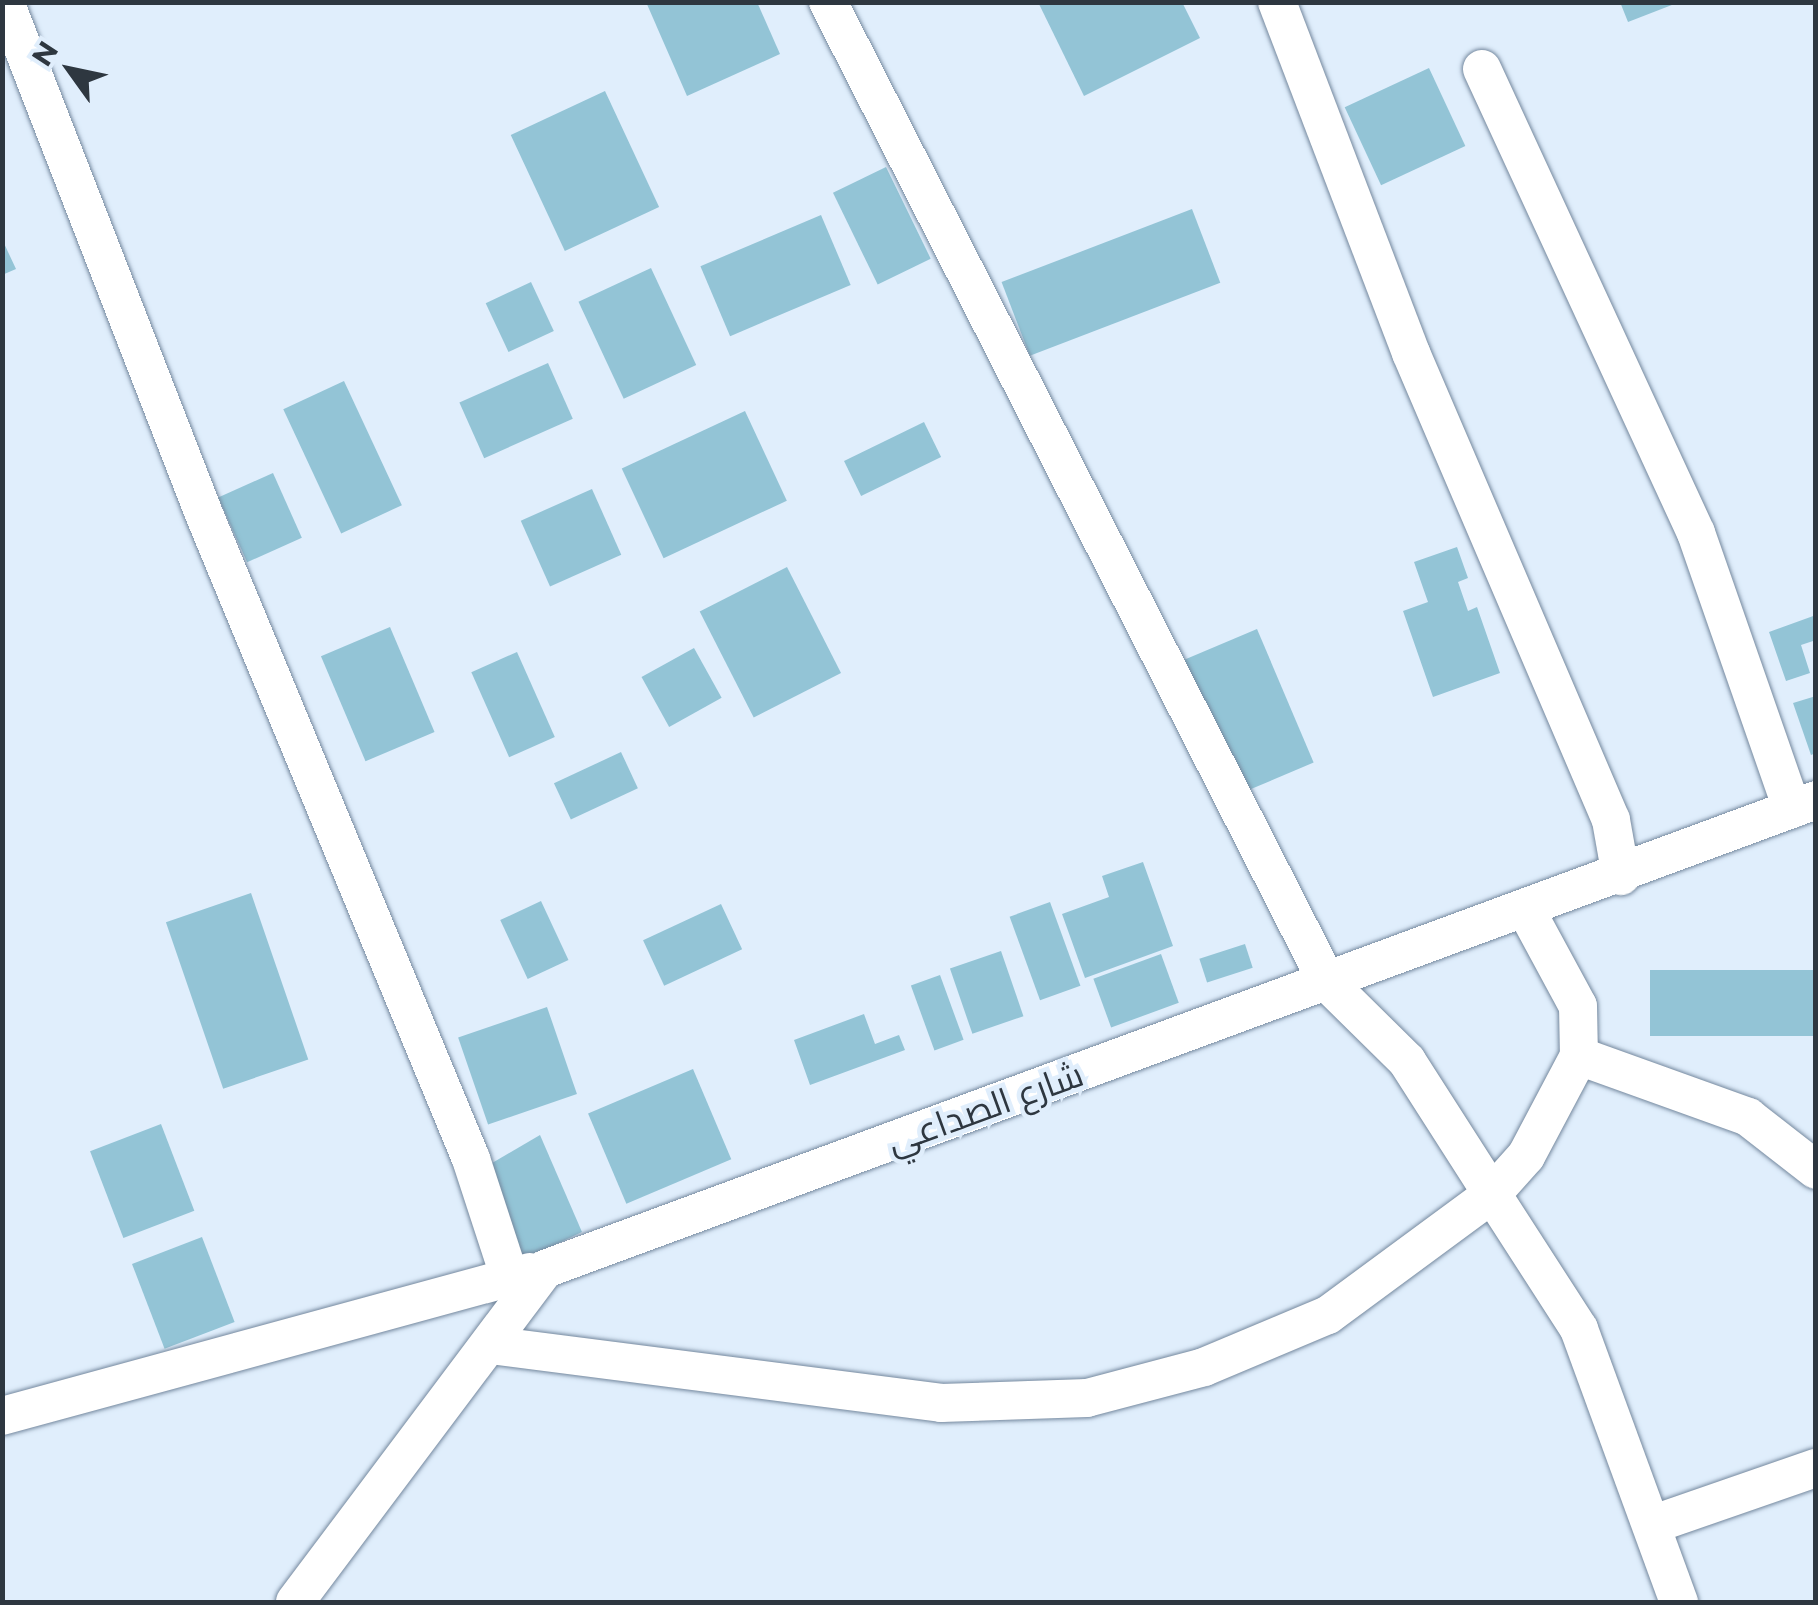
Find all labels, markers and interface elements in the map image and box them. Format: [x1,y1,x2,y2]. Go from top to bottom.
north arrow [20,20,120,120]
text: N [24,35,65,72]
street label: شارع الصداعي [881,1053,1089,1163]

